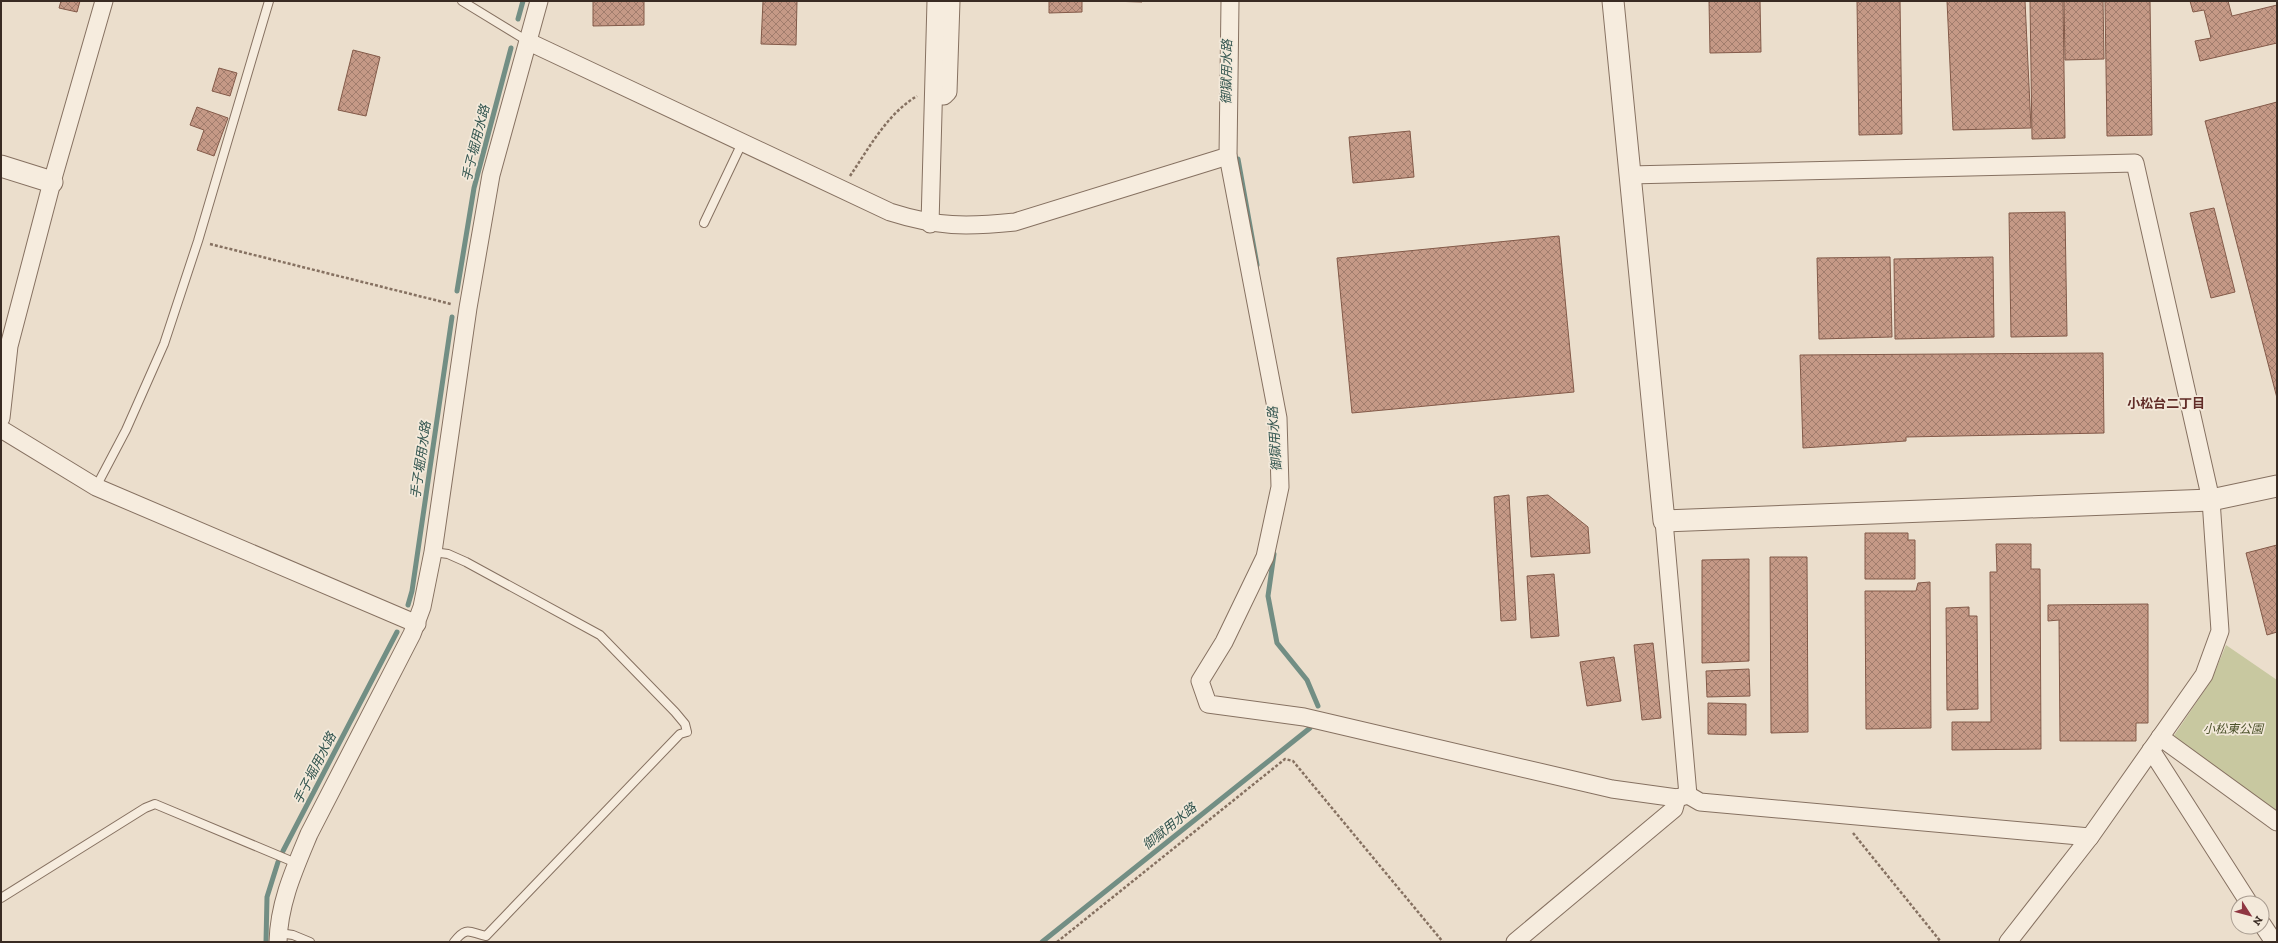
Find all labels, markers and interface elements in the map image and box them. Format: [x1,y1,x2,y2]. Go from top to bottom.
water label: 御獄用水路 [1218,38,1235,105]
water label: 手子堀用水路 [459,103,492,183]
district label: 小松台二丁目 [2127,396,2205,411]
water label: 御獄用水路 [1265,405,1284,472]
water label: 手子堀用水路 [408,419,433,500]
park label: 小松東公園 [2203,722,2265,736]
water label: 手子堀用水路 [290,729,339,806]
water label: 御獄用水路 [1139,799,1200,853]
north arrow [2230,895,2270,935]
text: N [2250,913,2265,928]

